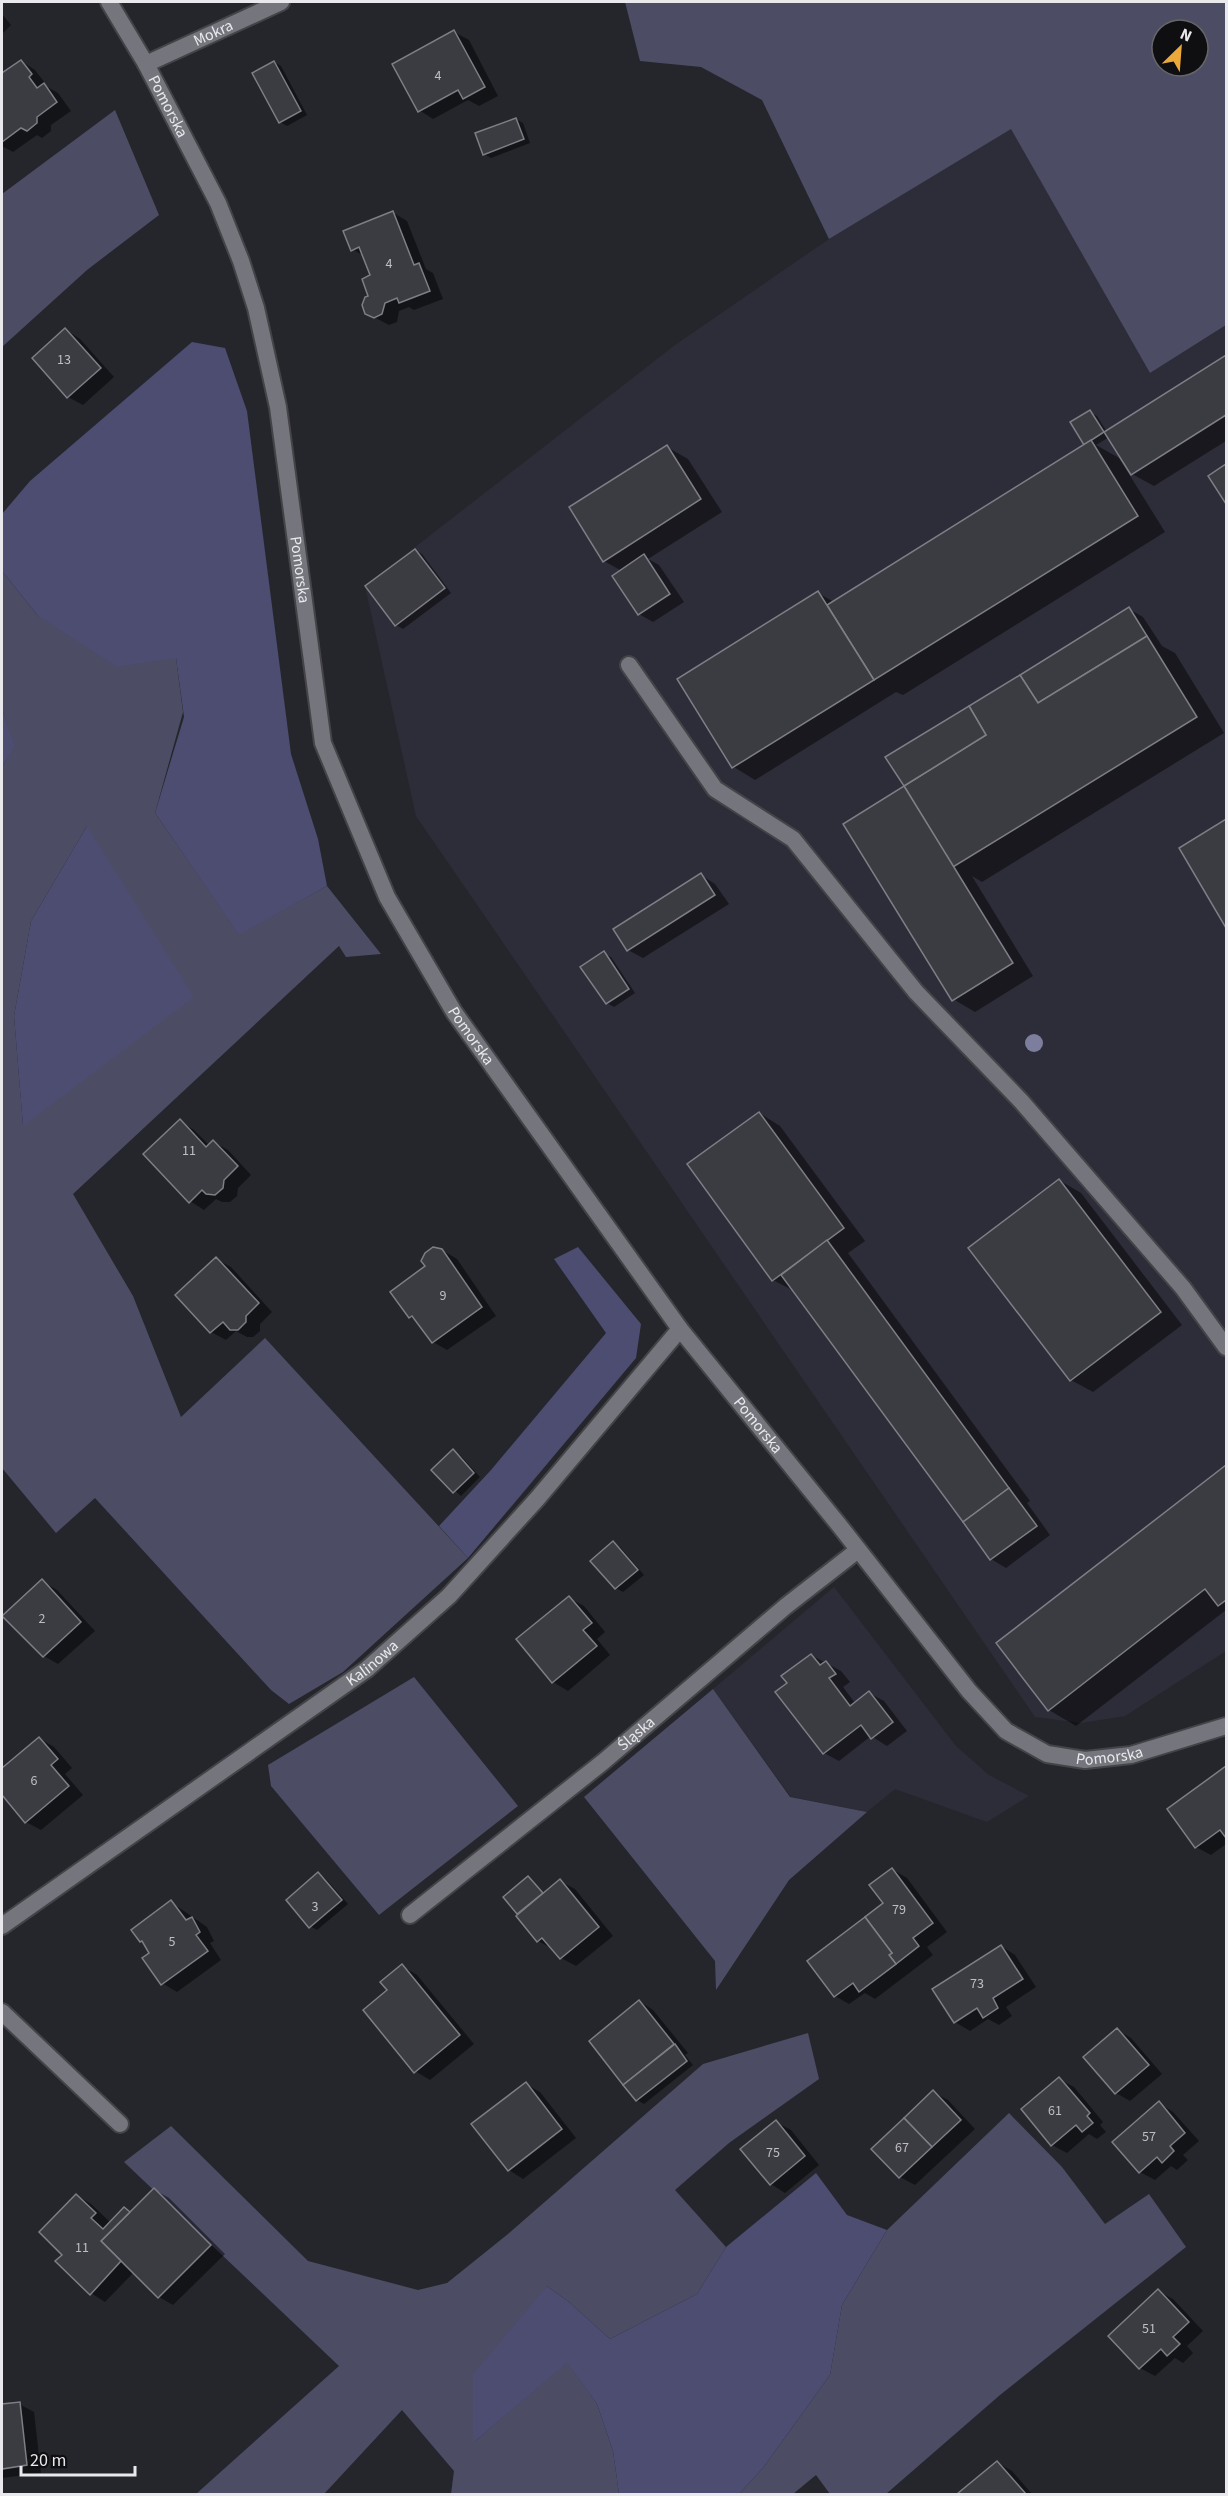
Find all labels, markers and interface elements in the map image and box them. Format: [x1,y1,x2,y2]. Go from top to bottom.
street label: Mokra [190,14,237,52]
north arrow [1150,18,1210,78]
text: N [1176,23,1195,48]
house number: 4 [435,66,442,86]
street label: Pomorska [143,71,193,141]
house number: 4 [386,254,393,274]
house number: 13 [57,350,71,370]
street label: Pomorska [284,535,315,605]
street label: Pomorska [442,1003,499,1070]
house number: 11 [182,1141,196,1161]
house number: 9 [440,1286,447,1306]
street label: Pomorska [728,1392,788,1458]
house number: 2 [39,1609,46,1629]
street label: Kalinowa [341,1635,403,1692]
street label: Śląska [613,1711,660,1756]
street label: Pomorska [1074,1741,1146,1771]
house number: 6 [31,1771,38,1791]
house number: 3 [312,1897,319,1917]
house number: 79 [892,1900,906,1920]
house number: 5 [169,1932,176,1952]
house number: 73 [970,1974,984,1994]
house number: 61 [1048,2101,1062,2121]
house number: 57 [1142,2127,1156,2147]
house number: 67 [895,2138,909,2158]
house number: 75 [766,2143,780,2163]
house number: 11 [75,2238,89,2258]
house number: 51 [1142,2319,1156,2339]
scale bar [21,2439,135,2477]
text: 20 m [30,2448,66,2473]

